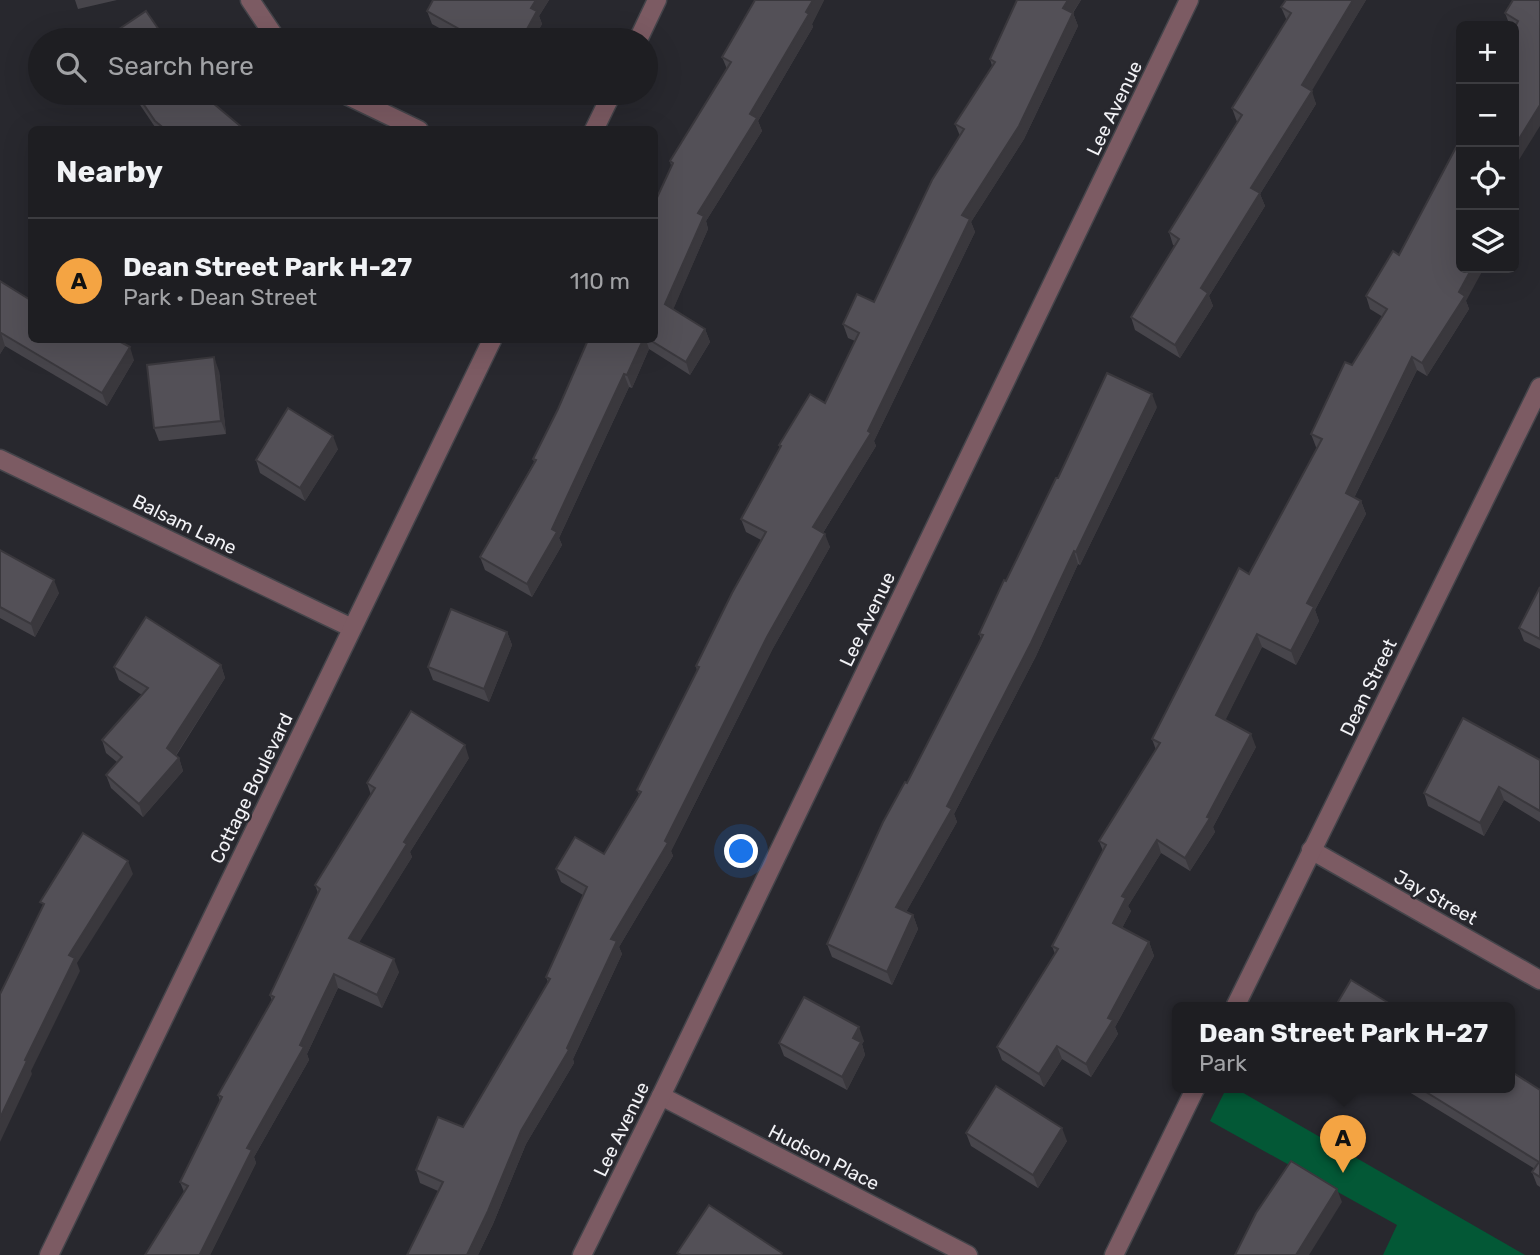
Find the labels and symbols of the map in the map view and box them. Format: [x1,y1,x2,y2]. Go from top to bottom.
street label: Lee Avenue [1082,57,1147,159]
street label: Balsam Lane [129,489,241,560]
street label: Lee Avenue [835,568,900,670]
street label: Dean Street [1335,634,1402,740]
street label: Cottage Boulevard [205,709,298,867]
your location [724,834,758,868]
street label: Jay Street [1390,865,1482,930]
street label: Lee Avenue [589,1078,654,1180]
pin: A [1320,1115,1366,1173]
street label: Hudson Place [764,1120,883,1195]

